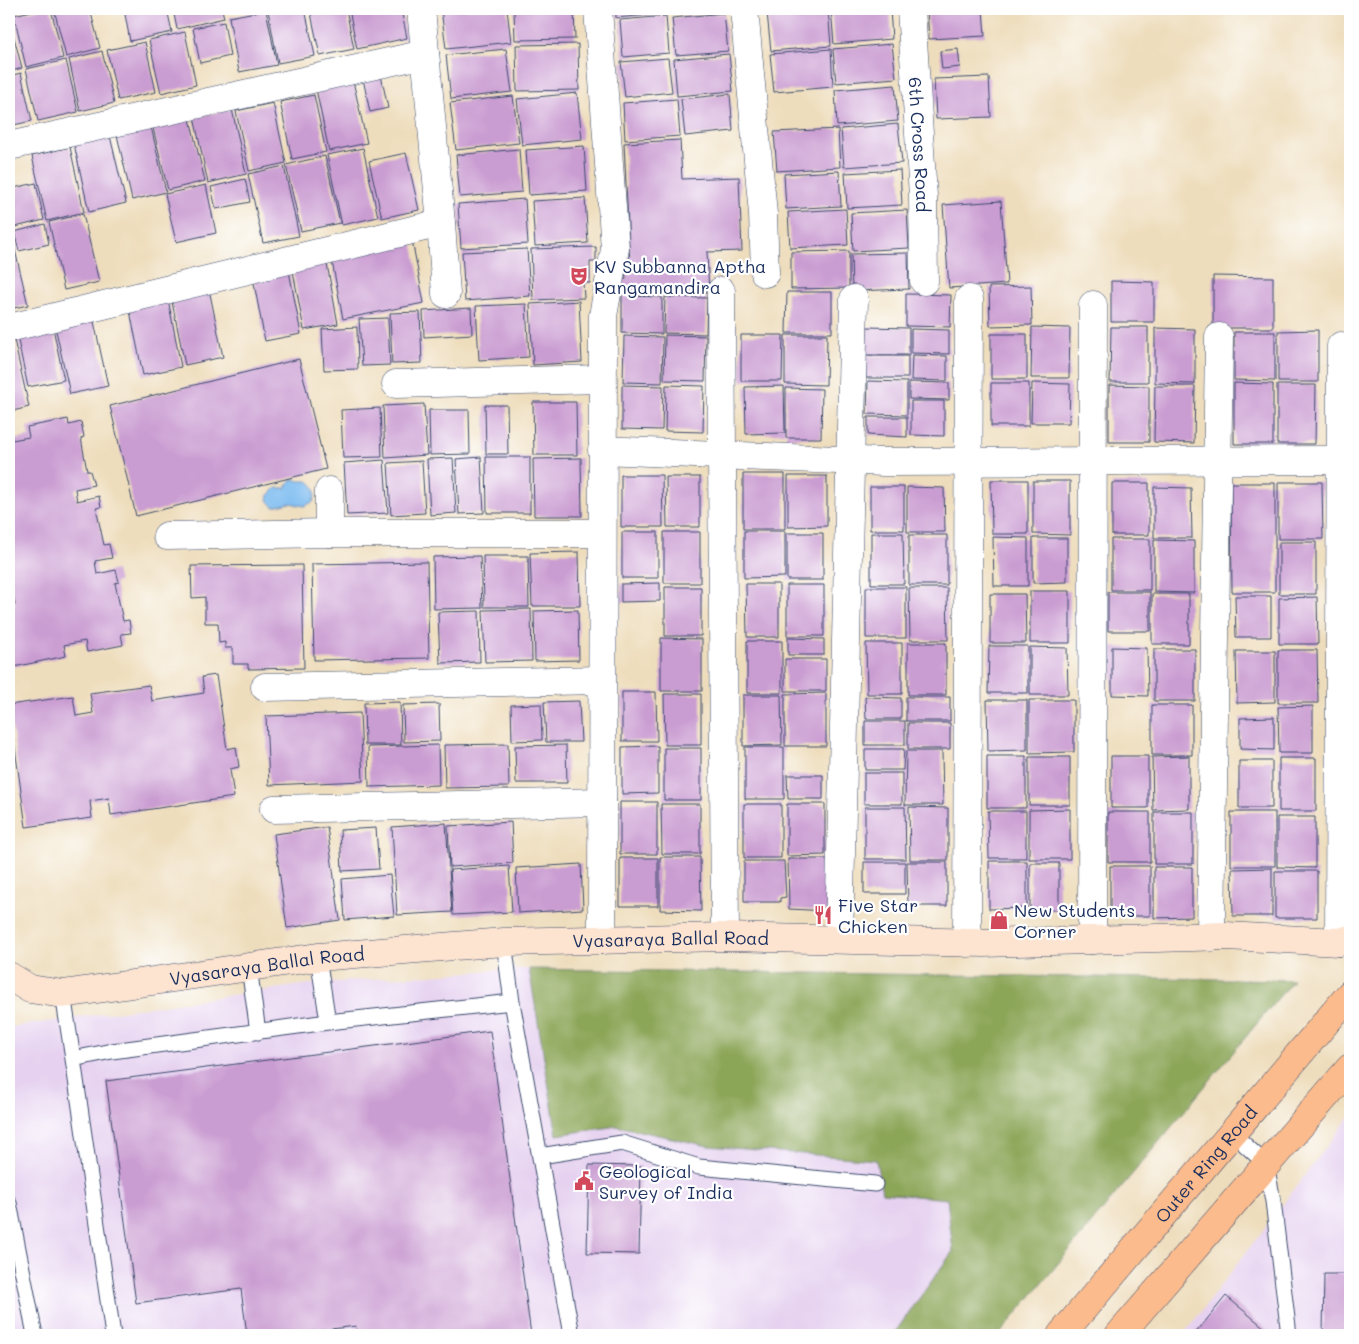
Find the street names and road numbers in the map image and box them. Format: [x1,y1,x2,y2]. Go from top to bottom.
street label: 6th Cross Road [903,76,935,212]
street label: Vyasaraya Ballal Road [572,925,769,952]
street label: Vyasaraya Ballal Road [168,941,365,990]
street label: Outer Ring Road [1149,1101,1262,1228]

